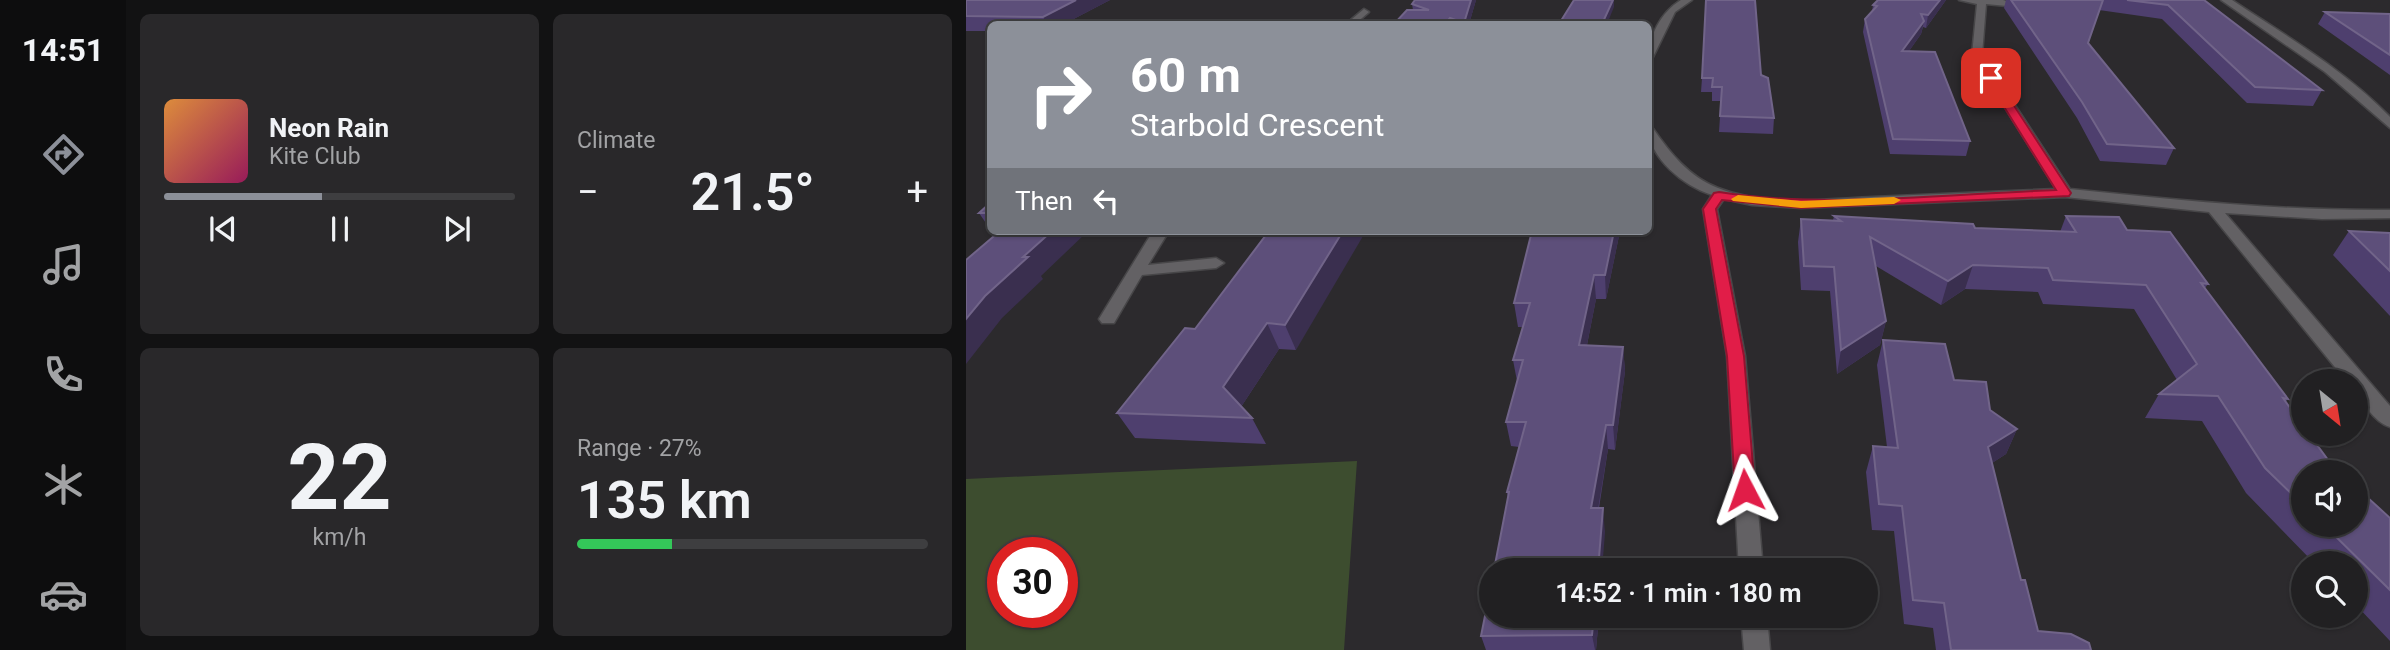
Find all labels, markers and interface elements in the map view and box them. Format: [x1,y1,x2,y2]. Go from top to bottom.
text: 14:51 [22,31,104,69]
text: 60 m [1130,47,1241,104]
pin [1961,48,2021,108]
icon: right [1015,49,1106,140]
icon: arrive [1972,59,2010,97]
text: Starbold Crescent [1130,106,1384,144]
text: Neon Rain [269,113,389,143]
text: Climate [577,127,656,154]
icon: directions [39,130,88,179]
text: Kite Club [269,143,361,170]
text: 21.5° [691,162,815,223]
text: − [577,170,599,214]
text: + [906,170,928,214]
icon: left [1087,182,1125,220]
text: Then [1015,186,1073,216]
icon: previous [204,210,242,248]
icon: pause [321,210,359,248]
icon: next [438,210,476,248]
icon: music [39,240,88,289]
icon: phone [39,350,88,399]
north arrow [2291,369,2368,446]
map controls [2291,369,2368,628]
text: 22 [287,425,392,531]
text: Range · 27% [577,435,702,462]
position arrow [1708,453,1782,527]
icon: climate [39,460,88,509]
button: sound [2291,460,2368,537]
text: 135 km [577,470,752,531]
text: km/h [313,524,367,551]
speed limit sign: 30 [987,537,1078,628]
button: search [2291,551,2368,628]
icon: car [39,570,88,619]
text: 14:52 · 1 min · 180 m [1555,578,1802,608]

